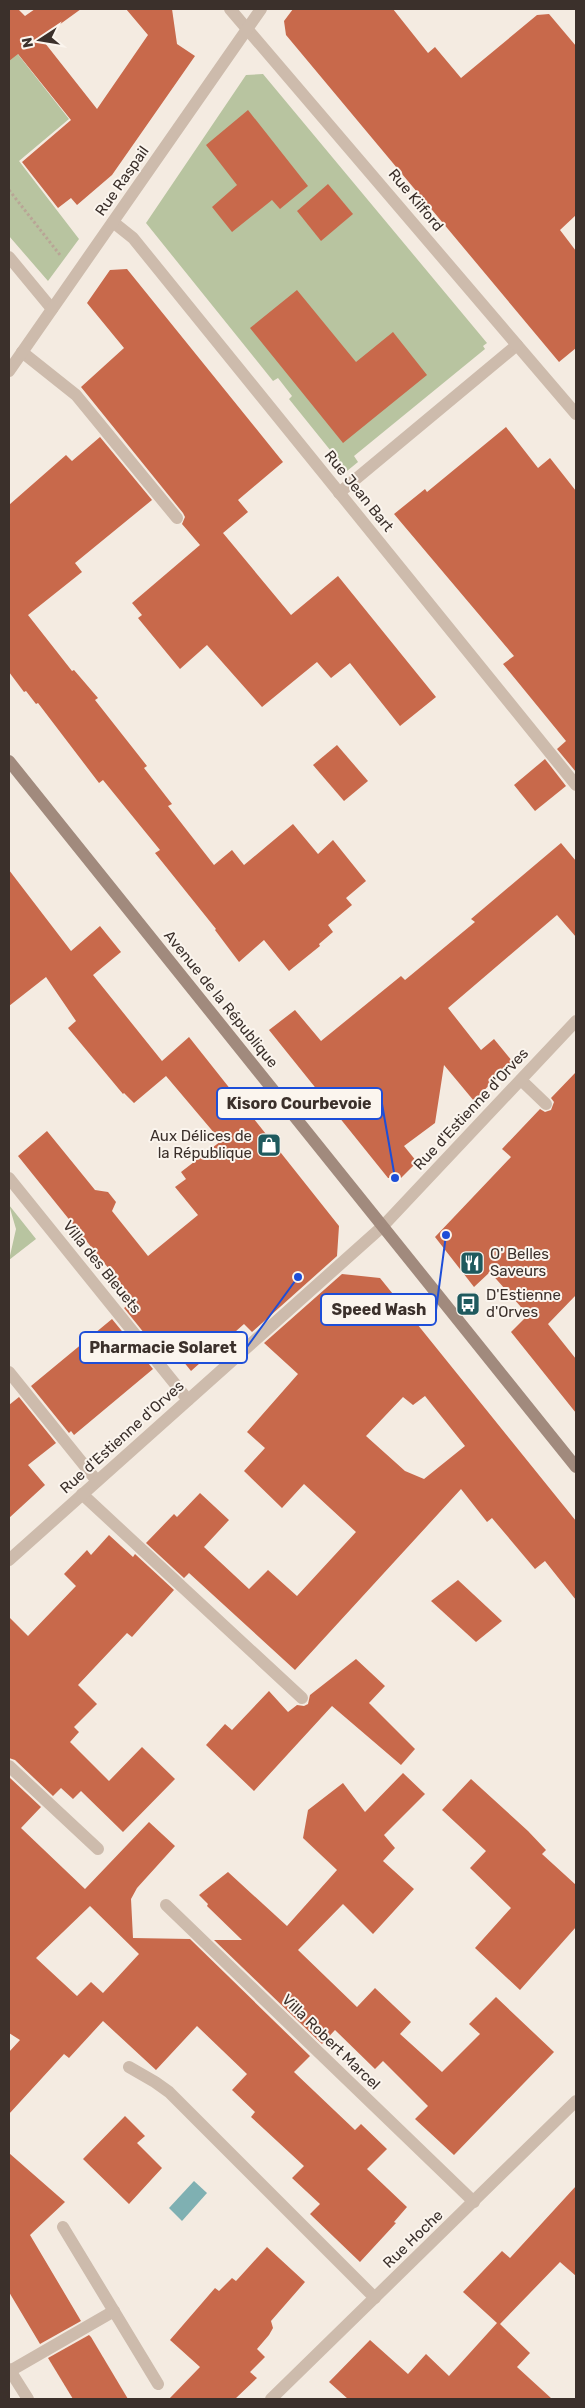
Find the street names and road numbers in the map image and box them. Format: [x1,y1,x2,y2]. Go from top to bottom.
street label: Rue Raspail [91,143,153,219]
street label: Rue Kilford [385,165,447,235]
street label: Rue Jean Bart [321,447,397,536]
street label: Avenue de la République [160,927,282,1071]
street label: Rue d'Estienne d'Orves [410,1044,532,1174]
street label: Villa des Bleuets [59,1217,145,1317]
street label: Rue d'Estienne d'Orves [56,1377,188,1497]
street label: Villa Robert Marcel [278,1990,384,2094]
street label: Rue Hoche [379,2206,447,2272]

